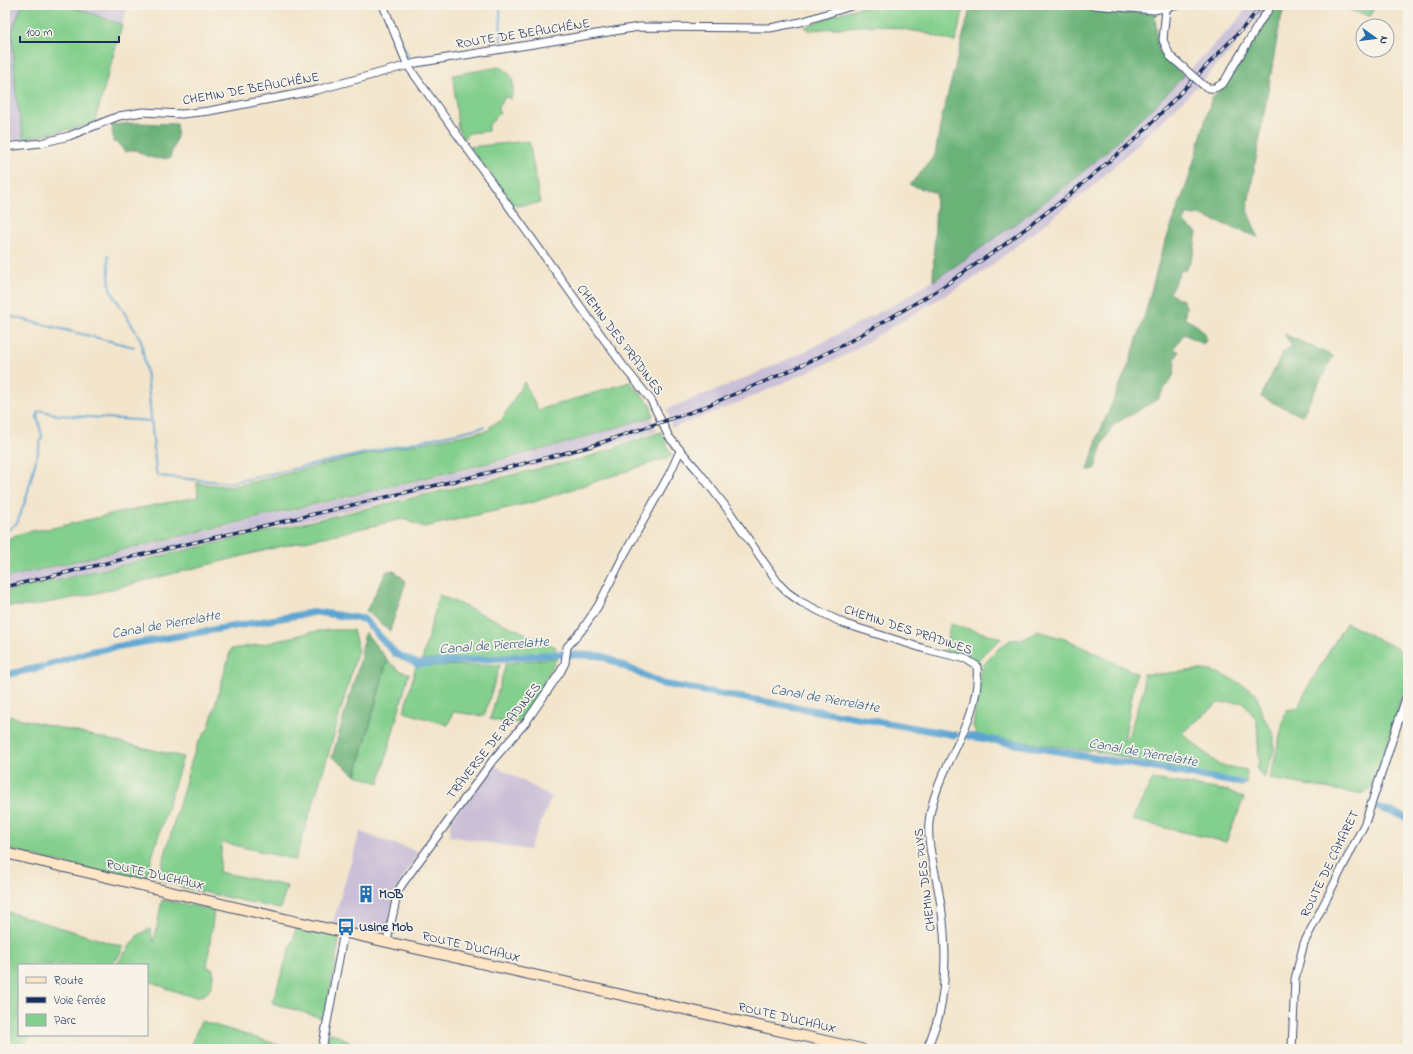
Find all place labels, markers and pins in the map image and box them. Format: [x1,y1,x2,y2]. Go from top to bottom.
building icon: MOB [356,884,376,904]
place label: MOB [379,885,404,904]
bus stop icon: Usine Mob [336,917,356,937]
place label: Usine Mob [359,918,413,937]

